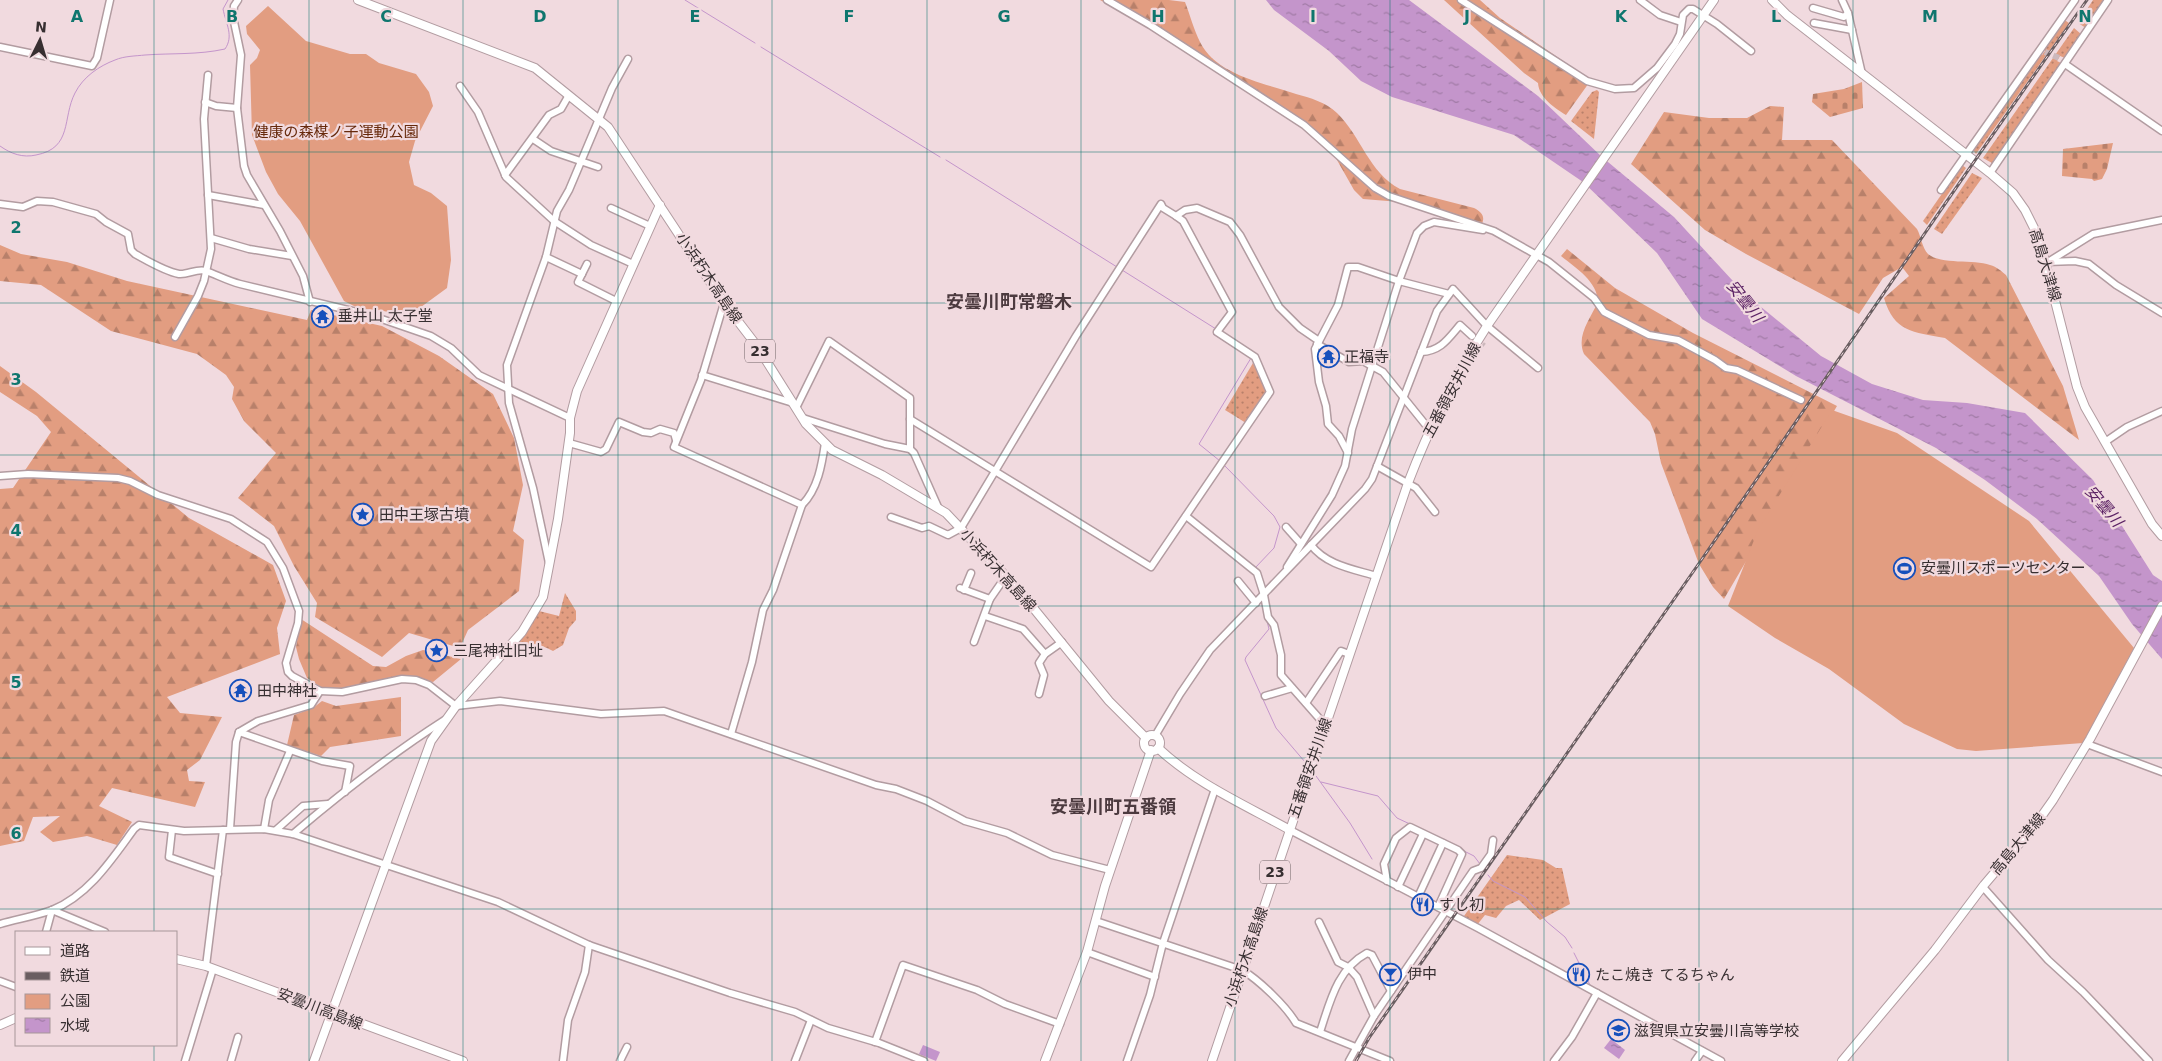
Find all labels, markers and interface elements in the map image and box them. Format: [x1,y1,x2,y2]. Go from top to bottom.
text: A [71,7,84,26]
text: B [226,7,238,26]
text: C [380,7,392,26]
text: D [533,7,547,26]
text: E [690,7,700,26]
text: F [844,7,854,26]
text: G [997,7,1011,26]
text: H [1151,7,1165,26]
text: I [1310,7,1316,26]
text: J [1463,7,1470,26]
text: K [1615,7,1628,26]
text: L [1771,7,1781,26]
text: M [1922,7,1938,26]
text: N [2078,7,2092,26]
north arrow [15,15,65,65]
text: N [35,19,48,36]
park label: 健康の森楳ノ子運動公園 [253,123,419,141]
text: 2 [10,218,22,237]
street label: 高島大津線 [2025,226,2065,304]
street label: 小浜朽木高島線 [672,229,746,327]
water label: 安曇川 [1723,276,1768,327]
district label: 安曇川町常磐木 [946,291,1072,312]
temple icon: 垂井山 太子堂 [310,304,334,328]
place label: 垂井山 太子堂 [338,307,433,325]
street label: 五番領安井川線 [1419,339,1485,441]
road number: 23 [745,340,775,362]
temple icon: 正福寺 [1316,345,1340,369]
place label: 正福寺 [1344,348,1389,366]
text: 3 [10,370,22,389]
water label: 安曇川 [2081,482,2128,532]
place icon: 田中王塚古墳 [351,503,375,527]
place label: 田中王塚古墳 [379,506,469,524]
text: 4 [10,521,22,540]
street label: 小浜朽木高島線 [956,525,1040,615]
sports icon: 安曇川スポーツセンター [1893,556,1917,580]
place label: 安曇川スポーツセンター [1921,559,2086,577]
place icon: 三尾神社旧址 [425,639,449,663]
place label: 三尾神社旧址 [453,642,543,660]
text: 5 [10,673,22,692]
temple icon: 田中神社 [229,679,253,703]
place label: 田中神社 [257,682,317,700]
street label: 五番領安井川線 [1284,715,1336,821]
district label: 安曇川町五番領 [1050,796,1176,817]
street label: 高島大津線 [1987,809,2049,879]
text: 6 [10,824,22,843]
road number: 23 [1260,860,1290,884]
restaurant icon: すし初 [1411,893,1435,917]
place label: すし初 [1439,896,1484,914]
street label: 小浜朽木高島線 [1220,904,1272,1010]
legend [15,931,178,1046]
text: 道路 [60,942,90,960]
bar icon: 伊中 [1379,962,1403,986]
restaurant icon: たこ焼き てるちゃん [1567,963,1591,987]
place label: 伊中 [1407,965,1437,983]
place label: たこ焼き てるちゃん [1595,966,1735,984]
text: 鉄道 [60,967,90,985]
street label: 安曇川高島線 [275,984,365,1034]
text: 公園 [60,992,90,1010]
text: 水域 [60,1017,90,1035]
school or university icon: 滋賀県立安曇川高等学校 [1606,1019,1630,1043]
place label: 滋賀県立安曇川高等学校 [1634,1022,1799,1040]

